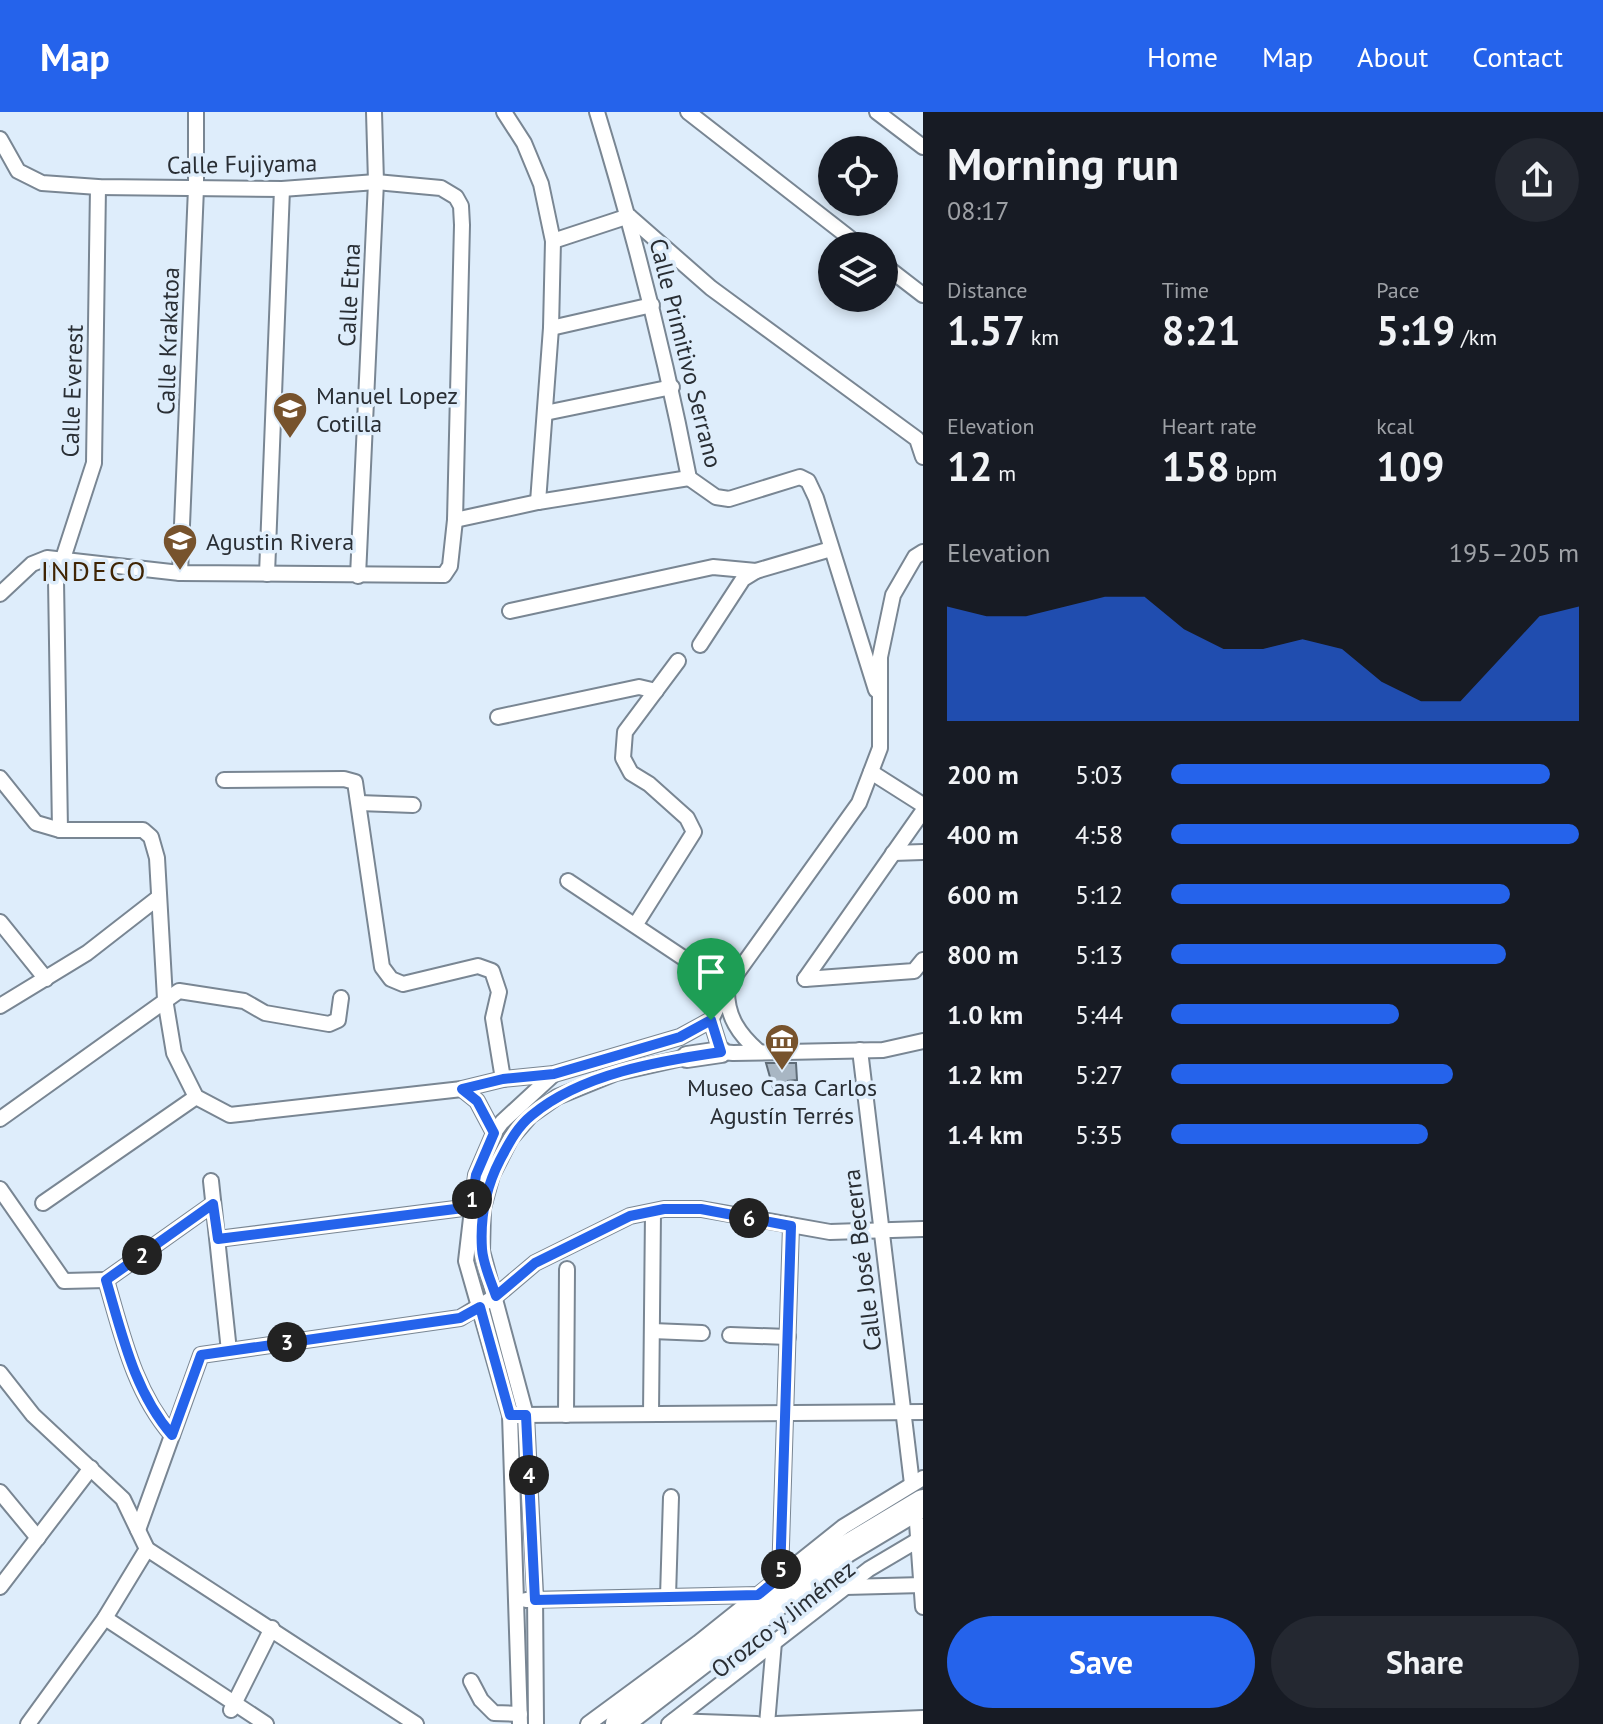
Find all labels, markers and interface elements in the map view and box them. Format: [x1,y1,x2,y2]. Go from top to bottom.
text: Map [40,32,110,81]
text: Home [1147,38,1218,75]
text: Map [1262,38,1313,75]
text: About [1357,38,1428,75]
text: Contact [1472,38,1563,75]
text: Morning run [947,135,1179,192]
map controls [818,136,898,312]
button: locate [818,136,898,216]
button: share [1495,138,1579,222]
street label: Calle Fujiyama [166,147,318,181]
text: 08:17 [947,194,1009,227]
button: layers [818,232,898,312]
street label: Calle Primitivo Serrano [643,235,729,471]
street label: Calle Etna [331,242,367,348]
street label: Calle Krakatoa [150,267,186,415]
text: Distance [947,276,1028,304]
text: Time [1162,276,1209,304]
text: Pace [1376,276,1419,304]
text: 1.57 [947,304,1025,356]
text: 8:21 [1162,304,1240,356]
text: 5:19 [1376,304,1455,356]
text: km [1025,323,1059,351]
text: /km [1455,323,1497,351]
street label: Calle Everest [54,324,90,458]
place label: Manuel Lopez Cotilla [316,380,458,439]
school or university icon: Manuel Lopez Cotilla [271,390,309,440]
text: Elevation [947,412,1035,440]
text: Heart rate [1162,412,1257,440]
text: kcal [1376,412,1414,440]
text: 12 [947,440,992,492]
text: 158 [1162,440,1230,492]
text: 109 [1376,440,1444,492]
text: m [992,459,1016,487]
text: bpm [1230,459,1277,487]
school or university icon: Agustin Rivera [161,522,199,572]
place label: Agustin Rivera [206,526,354,557]
text: Elevation [947,536,1051,569]
text: 195–205 m [1449,536,1579,569]
district label: INDECO [41,552,147,589]
text: 200 m [947,758,1019,791]
text: 5:03 [1075,758,1123,791]
text: 400 m [947,818,1019,851]
text: 4:58 [1075,818,1123,851]
text: 600 m [947,878,1019,911]
text: 5:12 [1075,878,1123,911]
pin [677,938,745,1020]
text: 800 m [947,938,1019,971]
text: 5:13 [1075,938,1123,971]
icon: arrive [689,950,733,994]
text: 1.0 km [947,998,1023,1031]
text: 5:44 [1075,998,1123,1031]
museum icon: Museo Casa Carlos Agustín Terrés [763,1022,801,1072]
text: 1.2 km [947,1058,1023,1091]
text: 5:27 [1075,1058,1123,1091]
place label: Museo Casa Carlos Agustín Terrés [687,1072,877,1131]
text: 1.4 km [947,1118,1023,1151]
text: 5:35 [1075,1118,1123,1151]
street label: Calle José Becerra [835,1167,889,1353]
pin: 1 [452,1179,492,1219]
text: 1 [466,1185,478,1213]
pin: 6 [729,1198,769,1238]
text: 6 [743,1204,755,1232]
pin: 2 [122,1235,162,1275]
text: 2 [136,1241,148,1269]
pin: 3 [267,1322,307,1362]
text: 3 [281,1328,293,1356]
pin: 4 [509,1455,549,1495]
text: 4 [523,1461,535,1489]
pin: 5 [761,1549,801,1589]
street label: Orozco y Jiménez [705,1553,861,1685]
text: 5 [775,1555,787,1583]
button: Save [947,1616,1255,1708]
button: Share [1271,1616,1579,1708]

